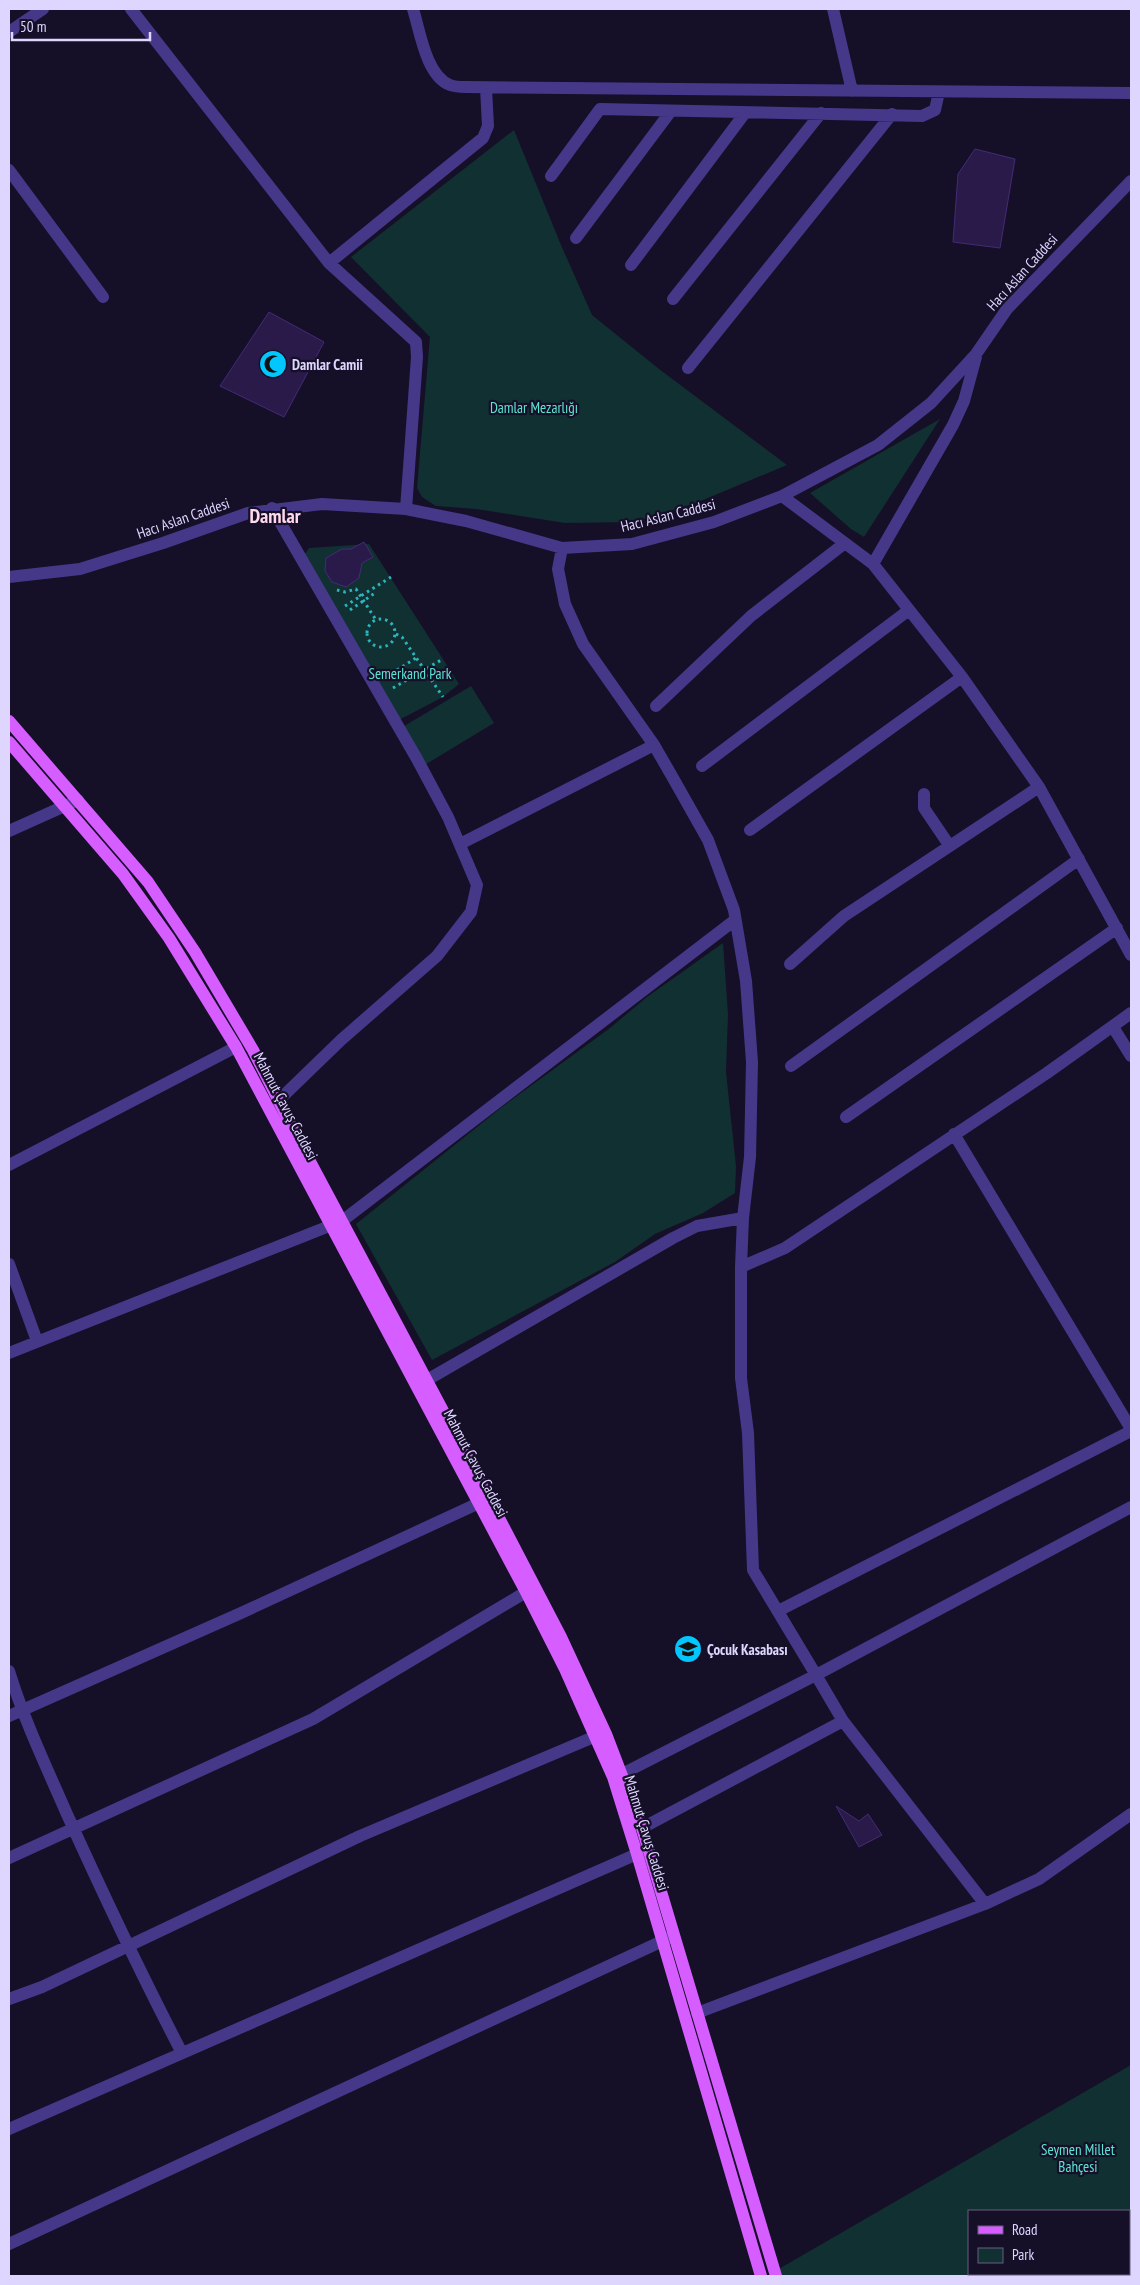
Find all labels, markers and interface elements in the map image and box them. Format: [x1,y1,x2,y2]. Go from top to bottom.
scale bar [12,10,150,42]
text: 50 m [20,17,46,36]
street label: Hacı Aslan Caddesi [982,230,1062,314]
mosque icon: Damlar Camii [258,349,288,379]
place label: Damlar Camii [292,355,363,374]
park label: Damlar Mezarlığı [490,398,578,417]
street label: Hacı Aslan Caddesi [134,493,232,543]
street label: Hacı Aslan Caddesi [619,494,717,536]
district label: Damlar [249,503,301,529]
park label: Semerkand Park [368,664,452,683]
street label: Mahmut Çavuş Caddesi [250,1049,322,1163]
street label: Mahmut Çavuş Caddesi [440,1406,512,1520]
school or university icon: Çocuk Kasabası [673,1634,703,1664]
place label: Çocuk Kasabası [707,1640,788,1659]
street label: Mahmut Çavuş Caddesi [620,1773,674,1893]
park label: Seymen Millet Bahçesi [1041,2140,1115,2176]
legend [968,2210,1130,2275]
text: Road [1012,2220,1038,2239]
text: Park [1012,2245,1034,2264]

